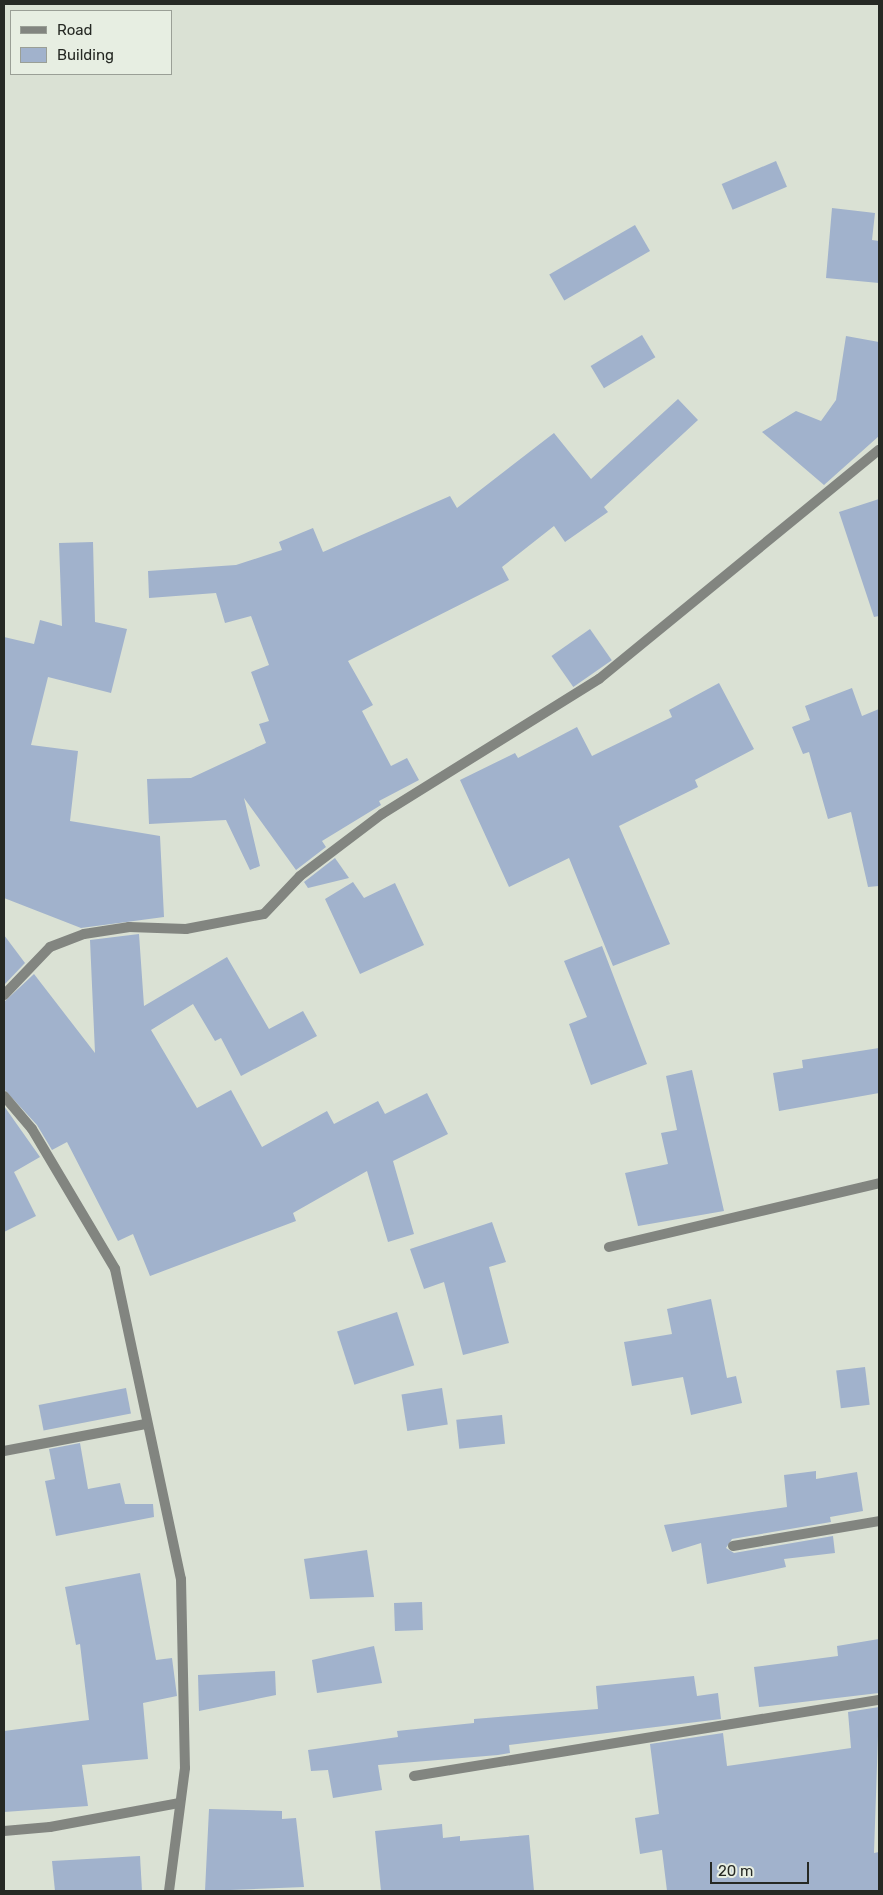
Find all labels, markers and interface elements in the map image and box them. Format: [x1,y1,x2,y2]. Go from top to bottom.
legend [10,10,172,75]
text: Road [57,21,93,39]
text: Building [57,46,114,64]
scale bar [713,1852,812,1884]
text: 20 m [718,1862,753,1880]

